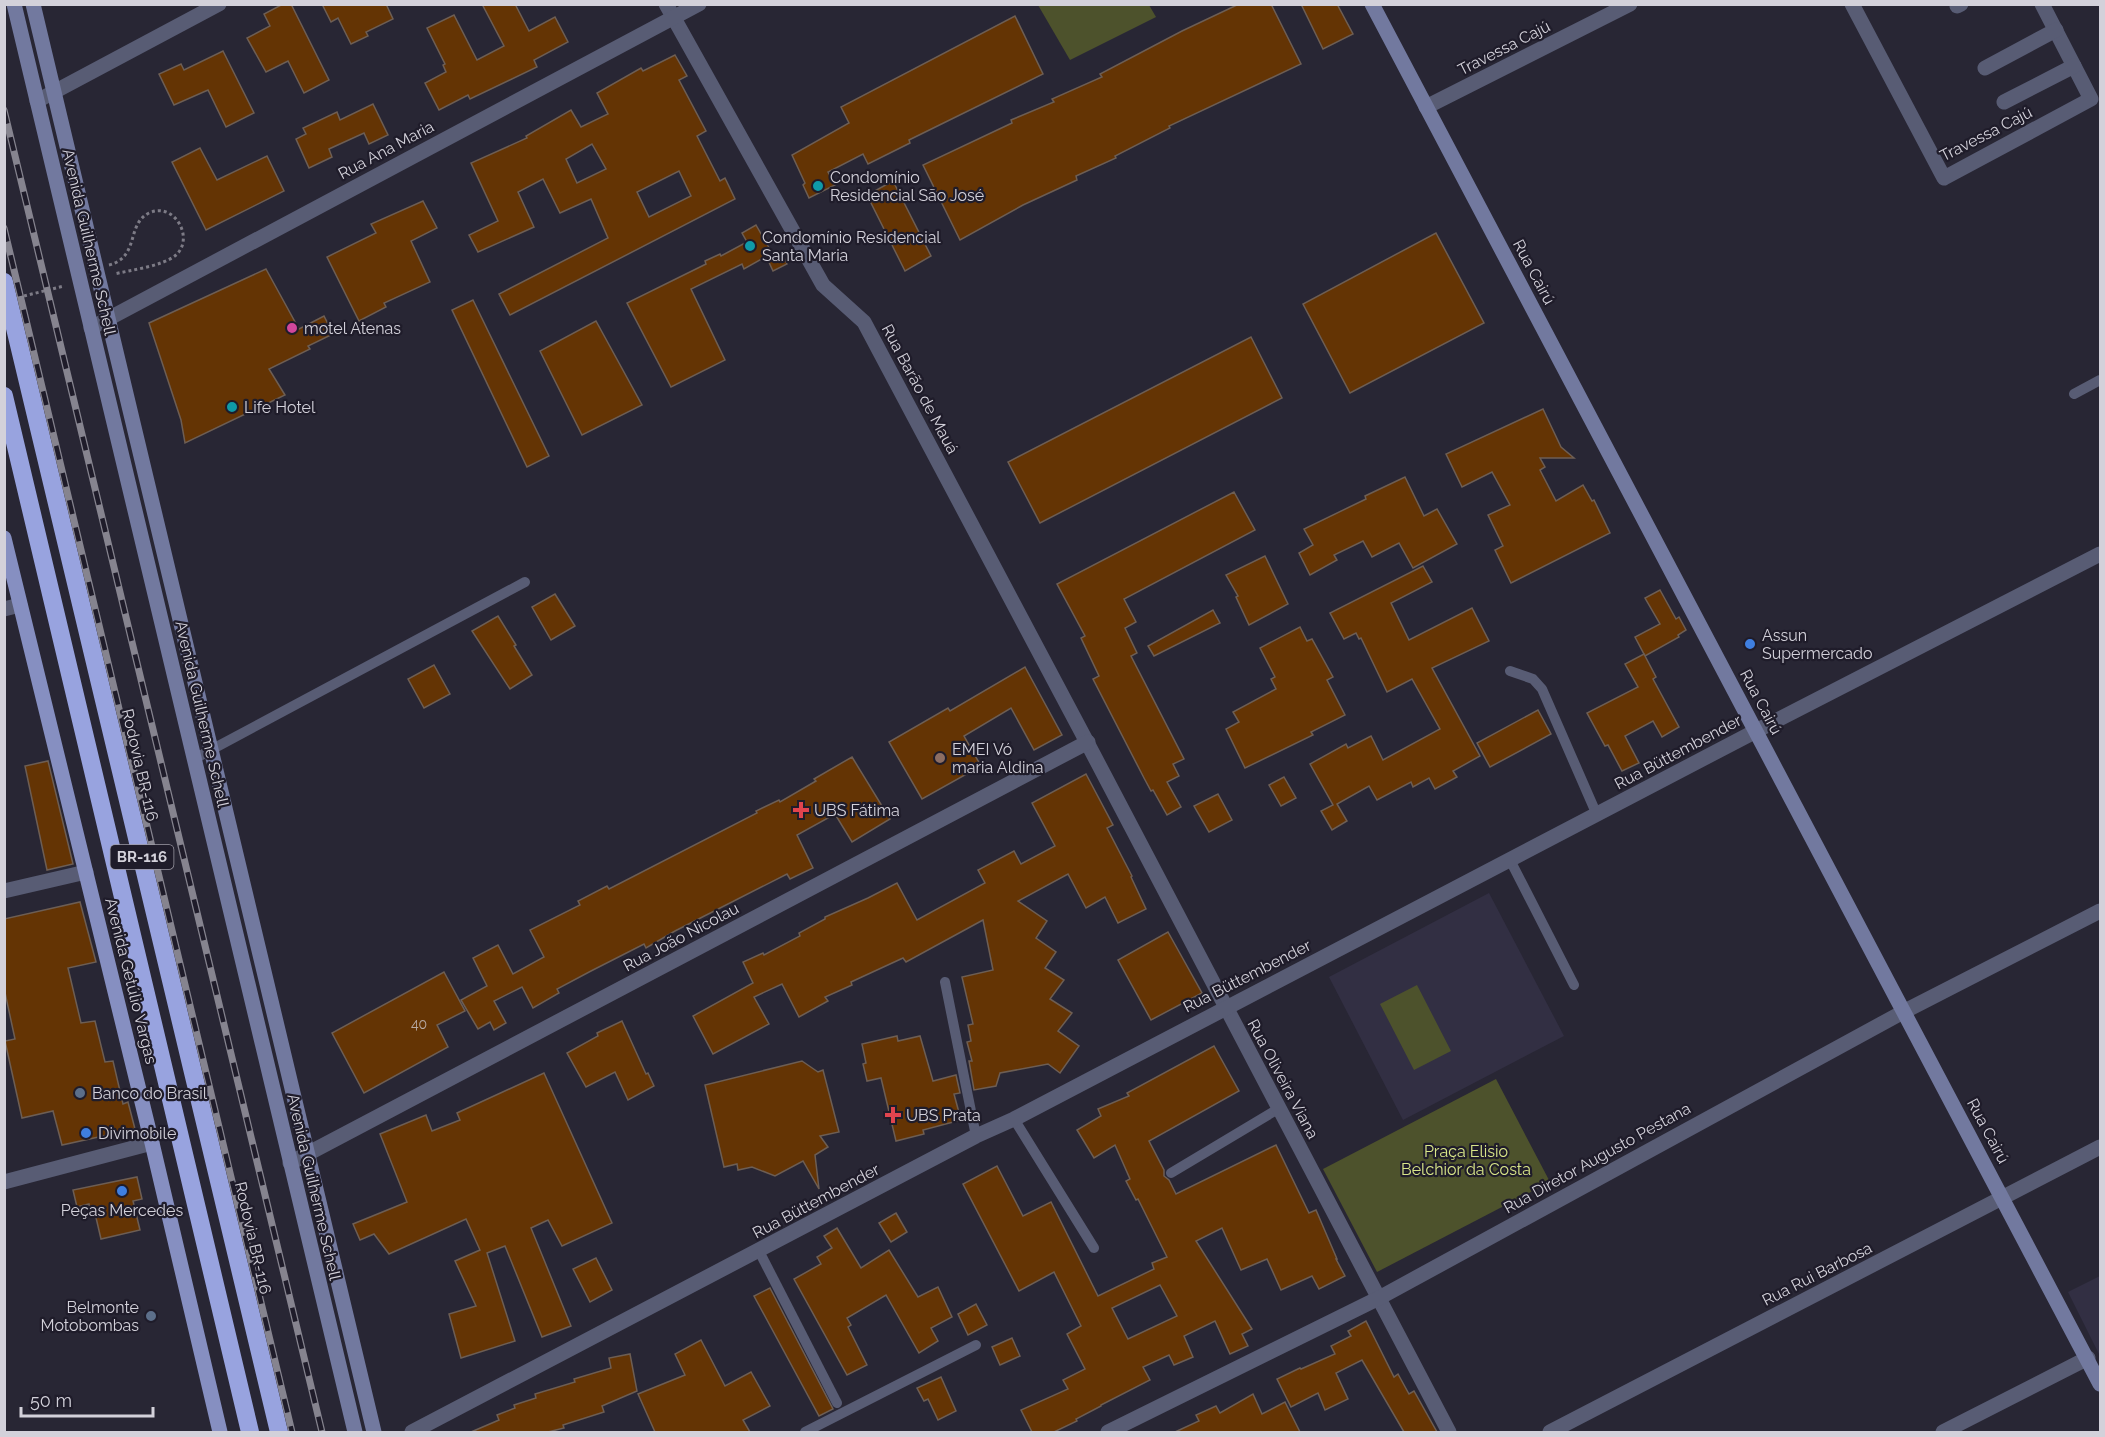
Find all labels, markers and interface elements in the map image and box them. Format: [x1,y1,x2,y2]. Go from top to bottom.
street label: Travessa Cajú [1455,17,1553,79]
street label: Travessa Cajú [1937,103,2035,165]
street label: Rua Ana Maria [335,117,437,183]
street label: Avenida Guilherme Schell [58,147,120,338]
place label: Condomínio Residencial São José [830,168,984,205]
marker: Condomínio Residencial São José [811,179,825,193]
place label: Condomínio Residencial Santa Maria [762,228,941,265]
street label: Rua Cairú [1509,236,1559,308]
marker: Condomínio Residencial Santa Maria [743,239,757,253]
place label: motel Atenas [304,319,401,338]
marker: motel Atenas [285,321,299,335]
street label: Rua Barão de Mauá [878,321,962,457]
place label: Life Hotel [244,398,316,417]
marker: Life Hotel [225,400,239,414]
street label: Avenida Guilherme Schell [171,619,233,810]
place label: Assun Supermercado [1762,626,1873,663]
marker: Assun Supermercado [1743,637,1757,651]
street label: Rua Cairú [1736,666,1786,738]
street label: Rodovia BR-116 [118,707,162,823]
street label: Rua Büttembender [1611,710,1745,793]
place label: EMEI Vó maria Aldina [952,740,1044,777]
marker: EMEI Vó maria Aldina [933,751,947,765]
marker: UBS Fátima [792,801,810,819]
place label: UBS Fátima [814,801,900,820]
road number: BR-116 [110,845,174,869]
street label: Avenida Getúlio Vargas [101,896,161,1066]
street label: Rua João Nicolau [620,899,742,975]
street label: Rua Büttembender [1180,935,1314,1016]
house number: 40 [411,1016,427,1032]
street label: Rua Oliveira Viana [1243,1016,1323,1142]
place label: Banco do Brasil [92,1084,208,1103]
marker: Banco do Brasil [73,1086,87,1100]
street label: Avenida Guilherme Schell [283,1092,345,1283]
street label: Rua Cairú [1963,1095,2013,1167]
street label: Rua Diretor Augusto Pestana [1500,1099,1694,1217]
marker: UBS Prata [884,1106,902,1124]
place label: UBS Prata [906,1106,981,1125]
place label: Divimobile [98,1124,176,1143]
marker: Divimobile [79,1126,93,1140]
park label: Praça Elisio Belchior da Costa [1401,1142,1531,1179]
street label: Rua Büttembender [749,1159,883,1242]
street label: Rodovia BR-116 [231,1180,275,1296]
marker: Peças Mercedes [115,1184,129,1198]
place label: Peças Mercedes [61,1201,183,1220]
street label: Rua Rui Barbosa [1759,1238,1875,1310]
place label: Belmonte Motobombas [41,1298,139,1335]
marker: Belmonte Motobombas [144,1309,158,1323]
scale bar [21,1380,153,1418]
text: 50 m [30,1390,72,1411]

